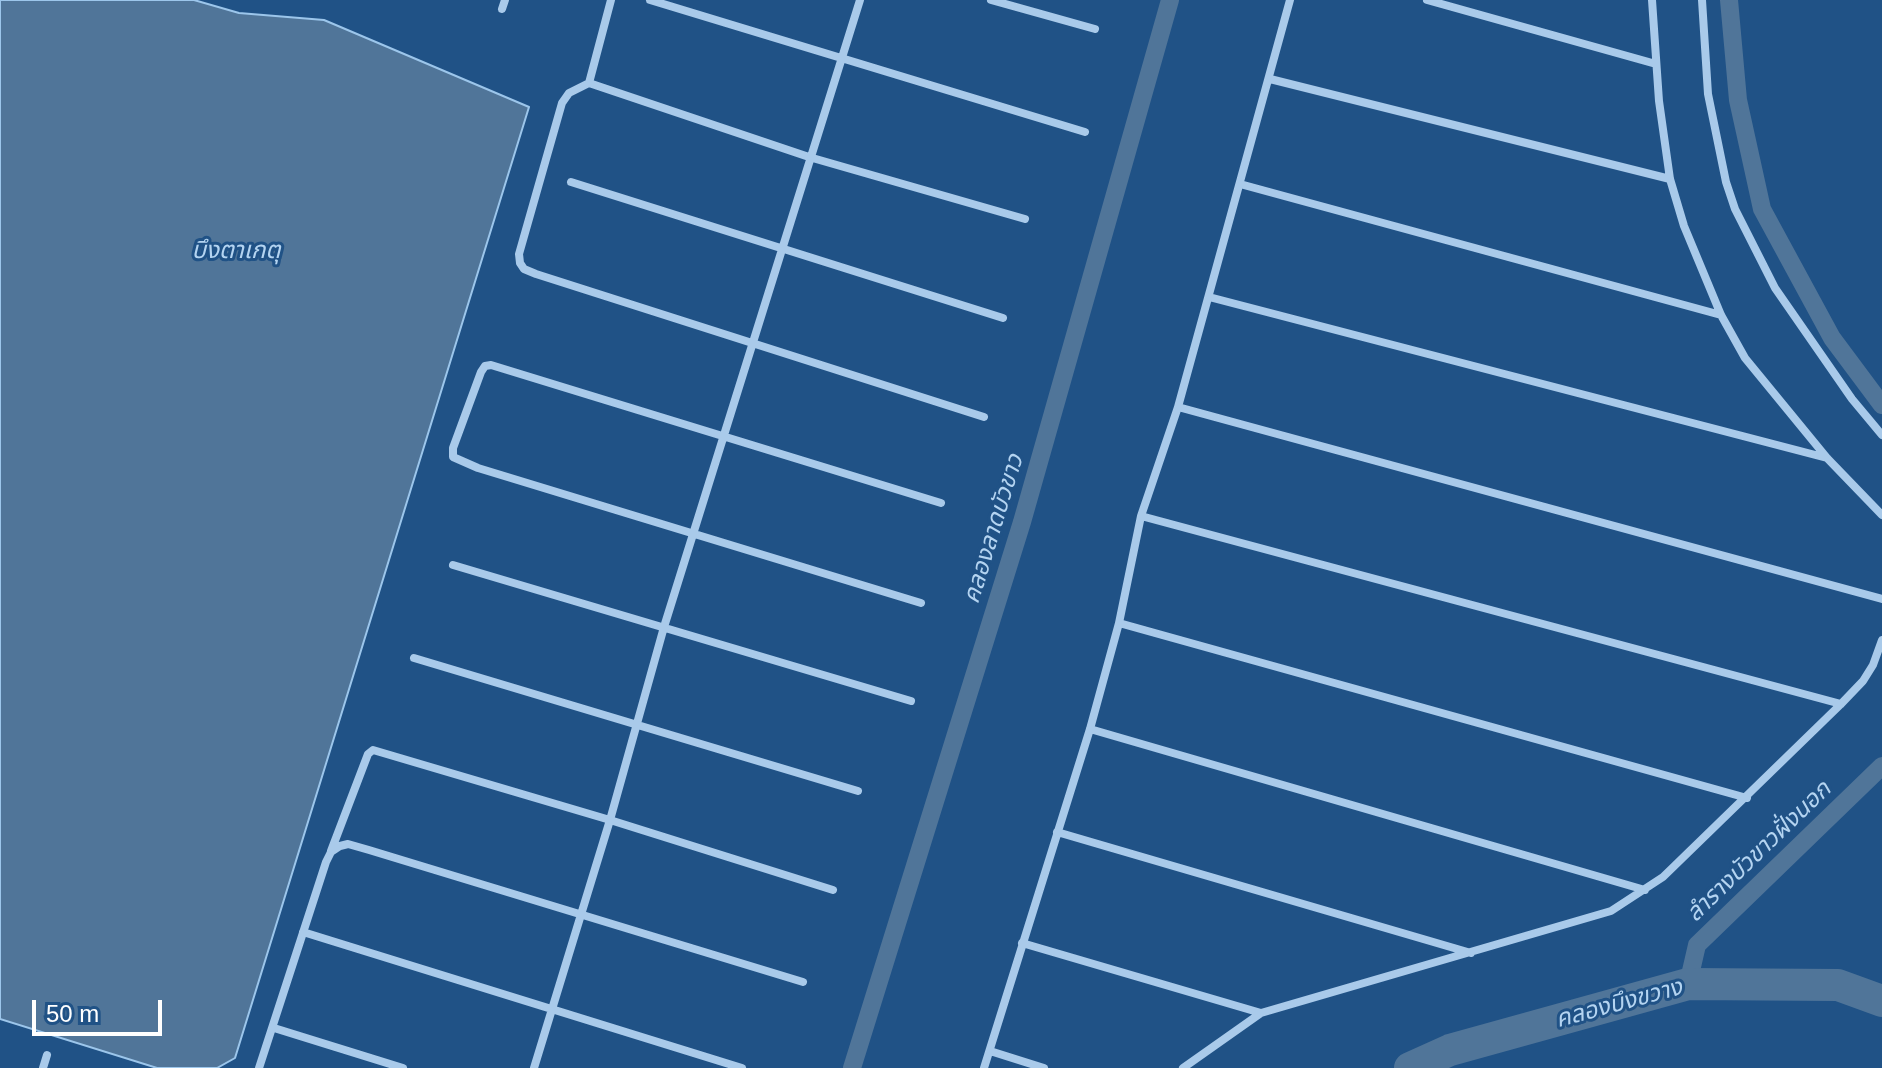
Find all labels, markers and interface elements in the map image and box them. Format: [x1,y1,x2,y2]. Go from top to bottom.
water label: บึงตาเกตุ [191,237,281,265]
water label: คลองลาดบัวขาว [958,451,1030,607]
water label: ลำรางบัวขาวฝั่งนอก [1681,776,1837,928]
water label: คลองบึงขวาง [1552,973,1686,1035]
scale bar [36,984,166,1034]
text: 50 m [46,1000,99,1027]

